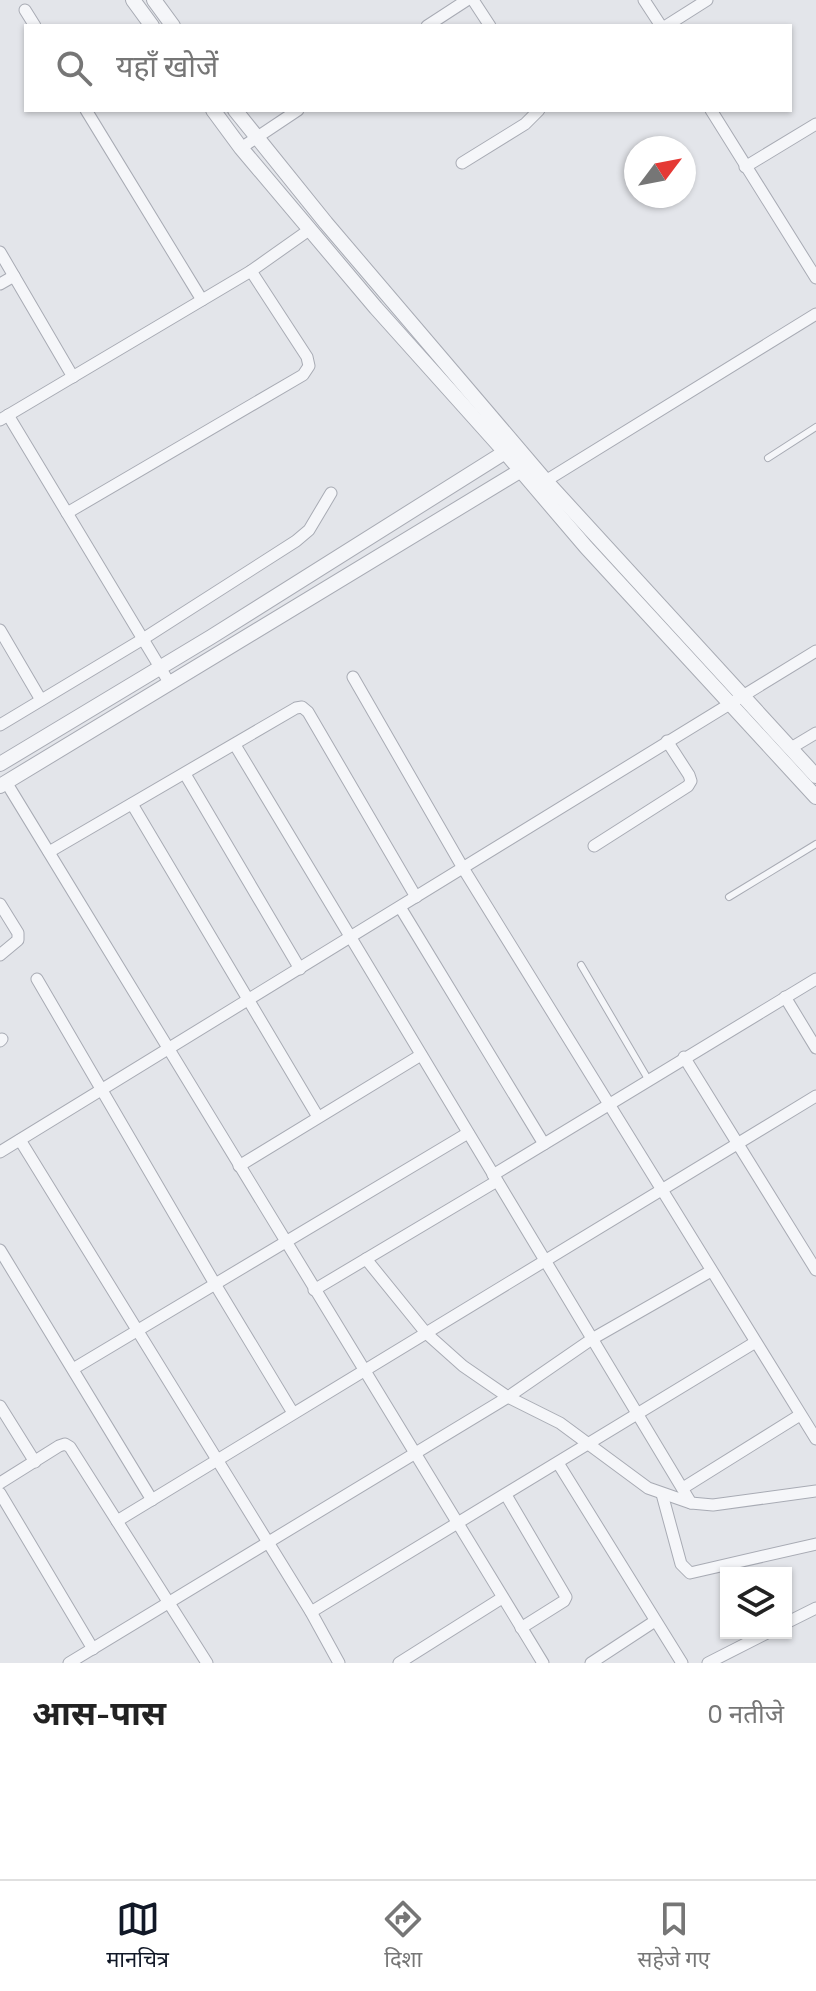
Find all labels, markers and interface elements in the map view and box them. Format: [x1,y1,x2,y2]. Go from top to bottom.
search box [24,24,792,112]
icon: search [52,46,96,90]
text: यहाँ खोजें [116,47,218,83]
north arrow [624,136,696,208]
map controls [720,1567,792,1639]
button: layers [720,1567,792,1639]
text: आस-पास [32,1691,166,1732]
text: 0 नतीजे [707,1697,784,1728]
tab: मानचित्र [106,1897,169,1976]
tab: दिशा [381,1897,425,1976]
tab: सहेजे गए [638,1897,710,1976]

